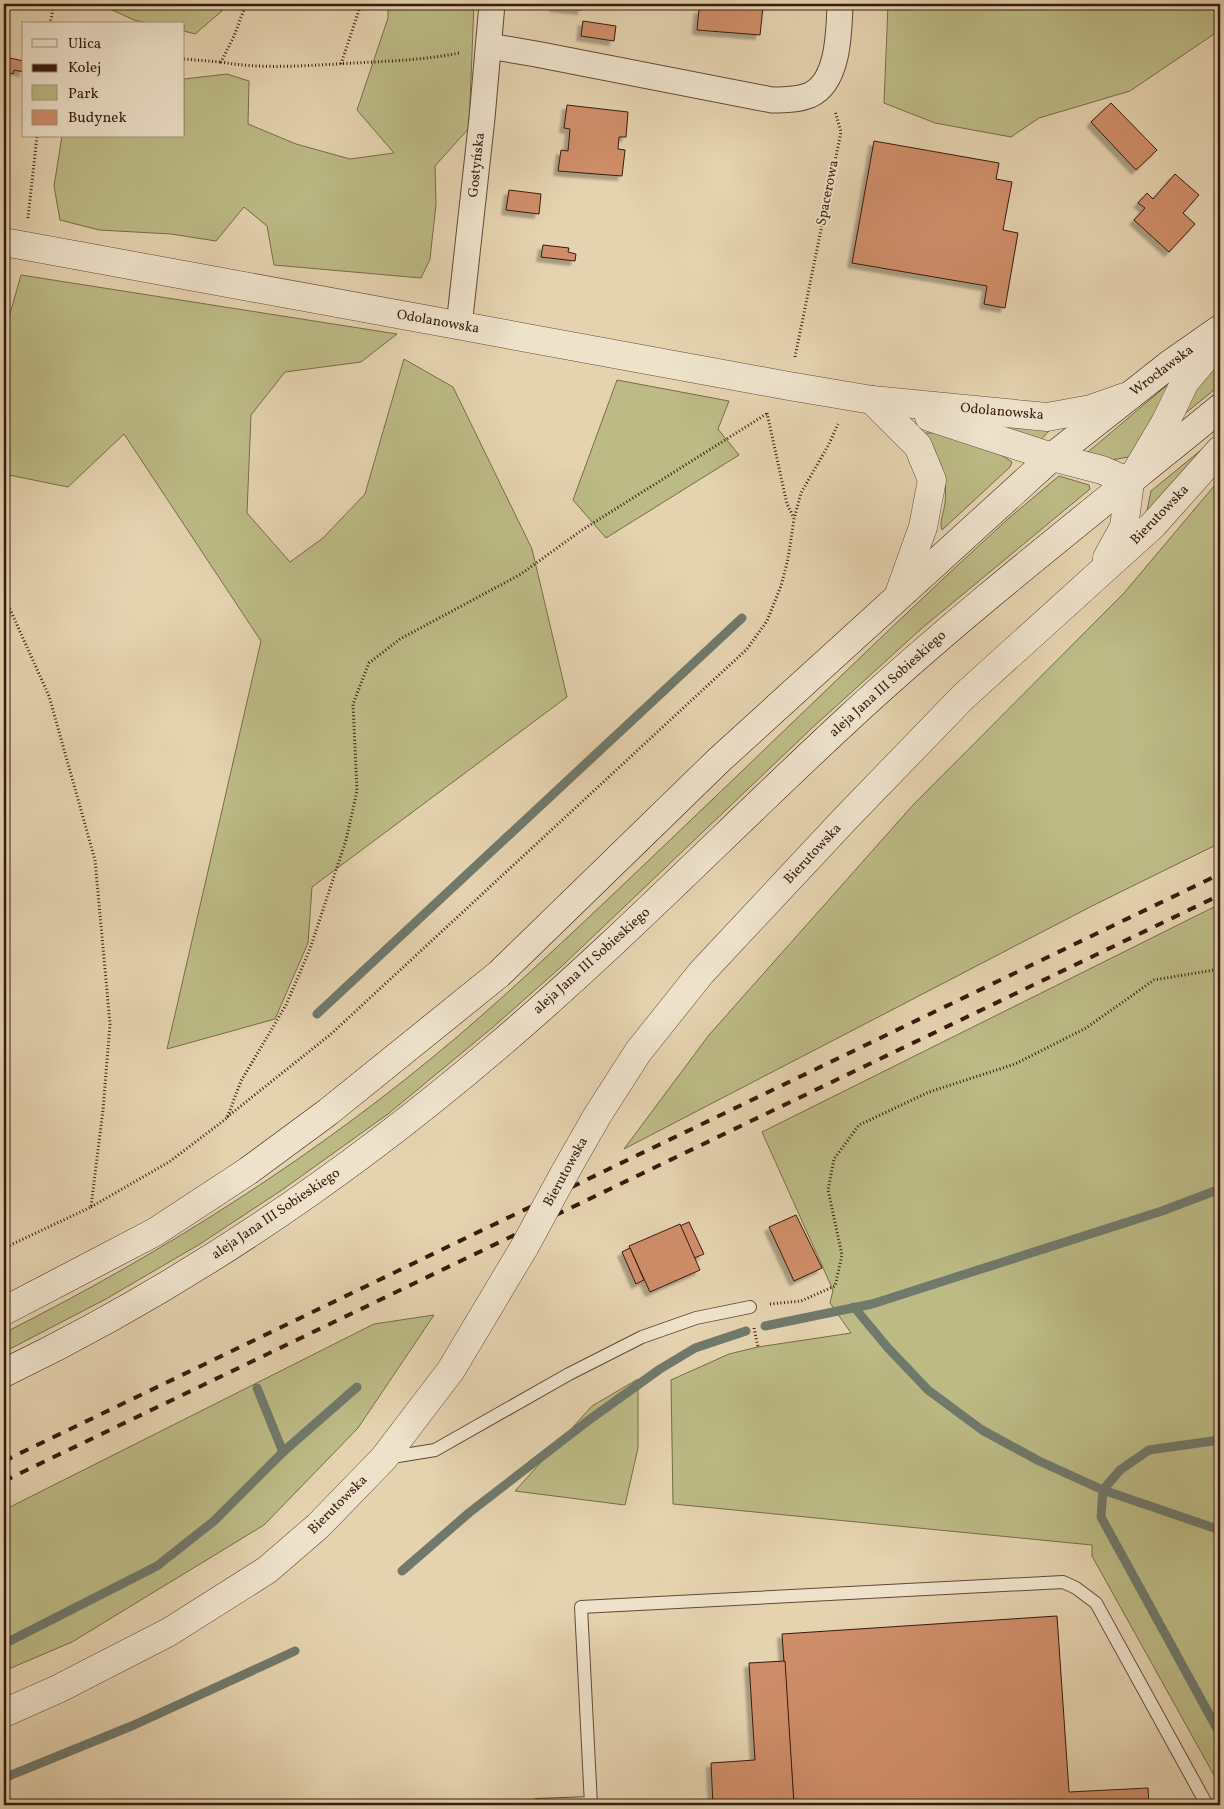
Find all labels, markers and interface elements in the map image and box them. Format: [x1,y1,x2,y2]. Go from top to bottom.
legend [22,22,185,138]
text: Ulica [68,34,101,55]
text: Kolej [68,58,101,79]
text: Park [68,84,99,105]
text: Budynek [68,108,127,129]
street label: Gostyńska [464,132,490,198]
street label: Spacerowa [812,158,844,228]
street label: Odolanowska [395,305,481,339]
street label: Wrocławska [1126,341,1198,401]
street label: Odolanowska [959,399,1045,425]
street label: Bierutowska [1126,481,1194,549]
street label: aleja Jana III Sobieskiego [825,626,951,742]
street label: Bierutowska [780,819,846,889]
street label: aleja Jana III Sobieskiego [529,903,655,1019]
street label: Bierutowska [539,1134,593,1210]
street label: aleja Jana III Sobieskiego [208,1164,344,1264]
street label: Bierutowska [304,1471,372,1539]

